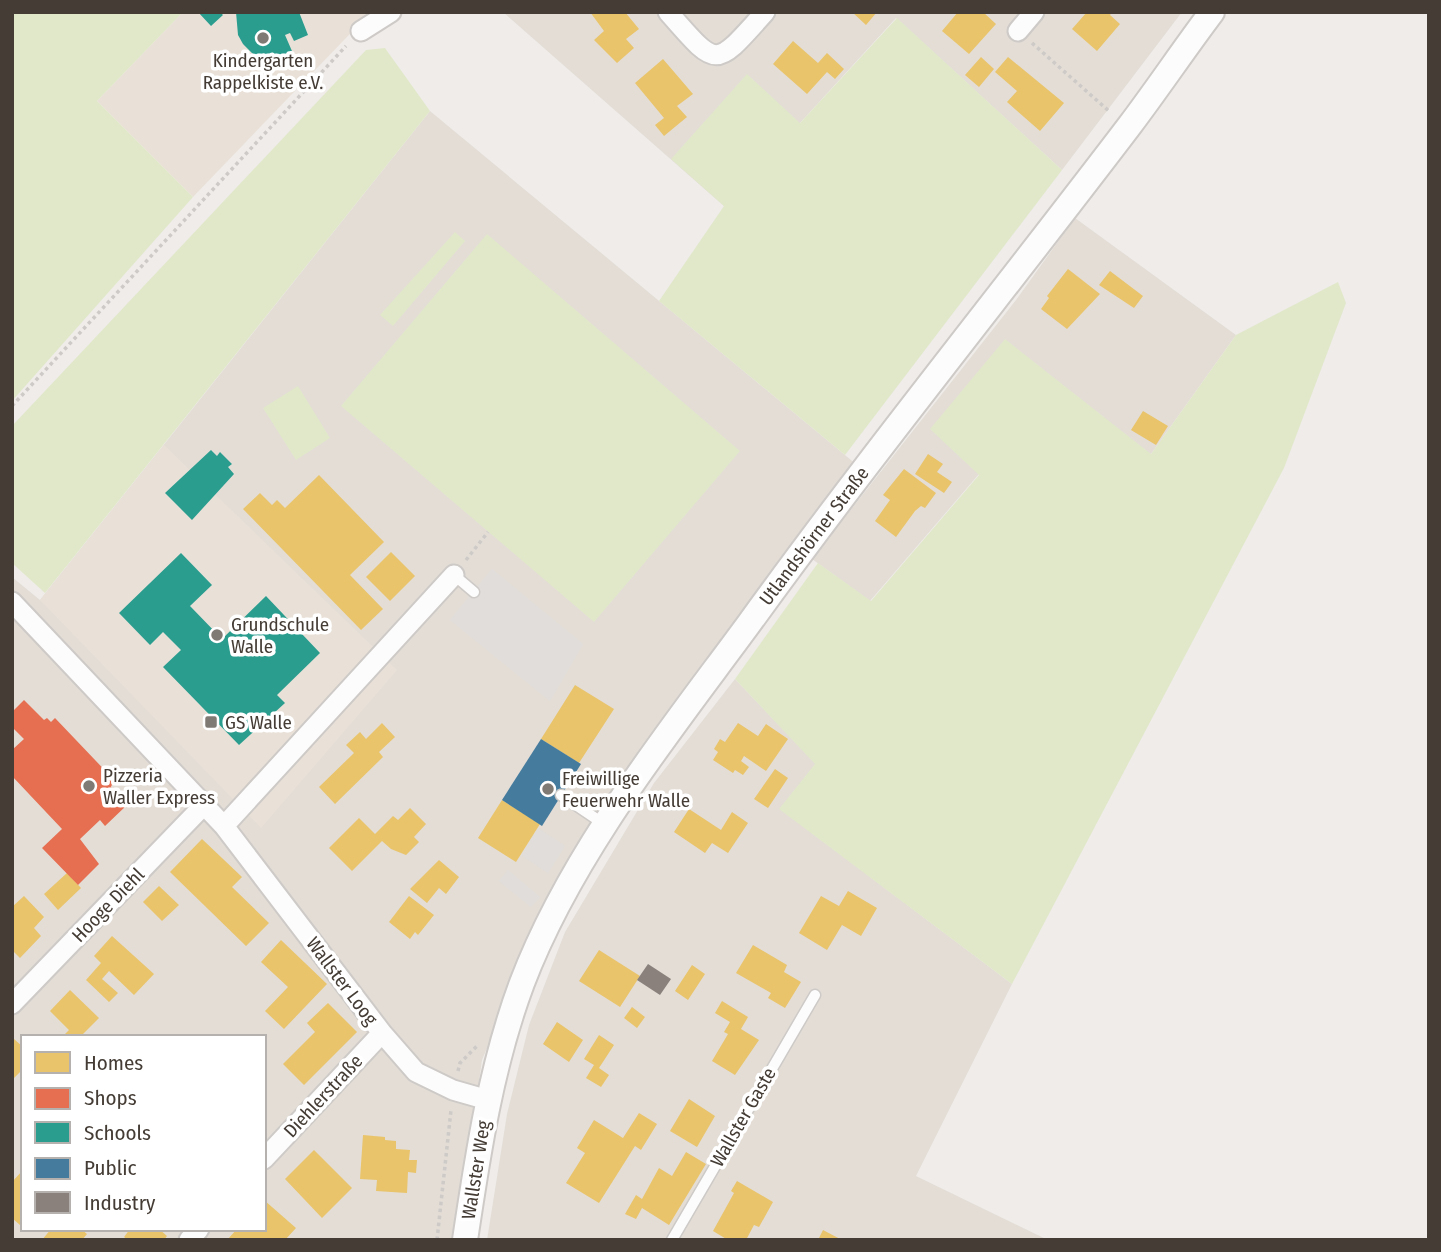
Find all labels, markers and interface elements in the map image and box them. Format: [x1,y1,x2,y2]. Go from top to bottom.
marker: Kindergarten Rappelkiste e.V. [255,30,271,46]
place label: Kindergarten Rappelkiste e.V. [203,49,323,94]
street label: Utlandshörner Straße [754,462,874,610]
place label: Grundschule Walle [231,613,329,658]
marker: Grundschule Walle [209,627,225,643]
place label: GS Walle [225,711,292,734]
marker: GS Walle [203,714,219,730]
place label: Pizzeria Waller Express [103,764,215,809]
place label: Freiwillige Feuerwehr Walle [562,767,690,812]
marker: Pizzeria Waller Express [81,778,97,794]
marker: Freiwillige Feuerwehr Walle [540,781,556,797]
street label: Hooge Diehl [67,863,149,947]
street label: Wallster Loog [301,932,383,1030]
legend [21,1035,266,1231]
text: Homes [84,1050,143,1076]
street label: Diehlerstraße [279,1050,367,1142]
street label: Wallster Gaste [705,1063,781,1171]
text: Shops [84,1085,137,1111]
street label: Wallster Weg [457,1119,495,1221]
text: Schools [84,1120,151,1146]
text: Public [84,1155,136,1181]
text: Industry [84,1190,156,1216]

